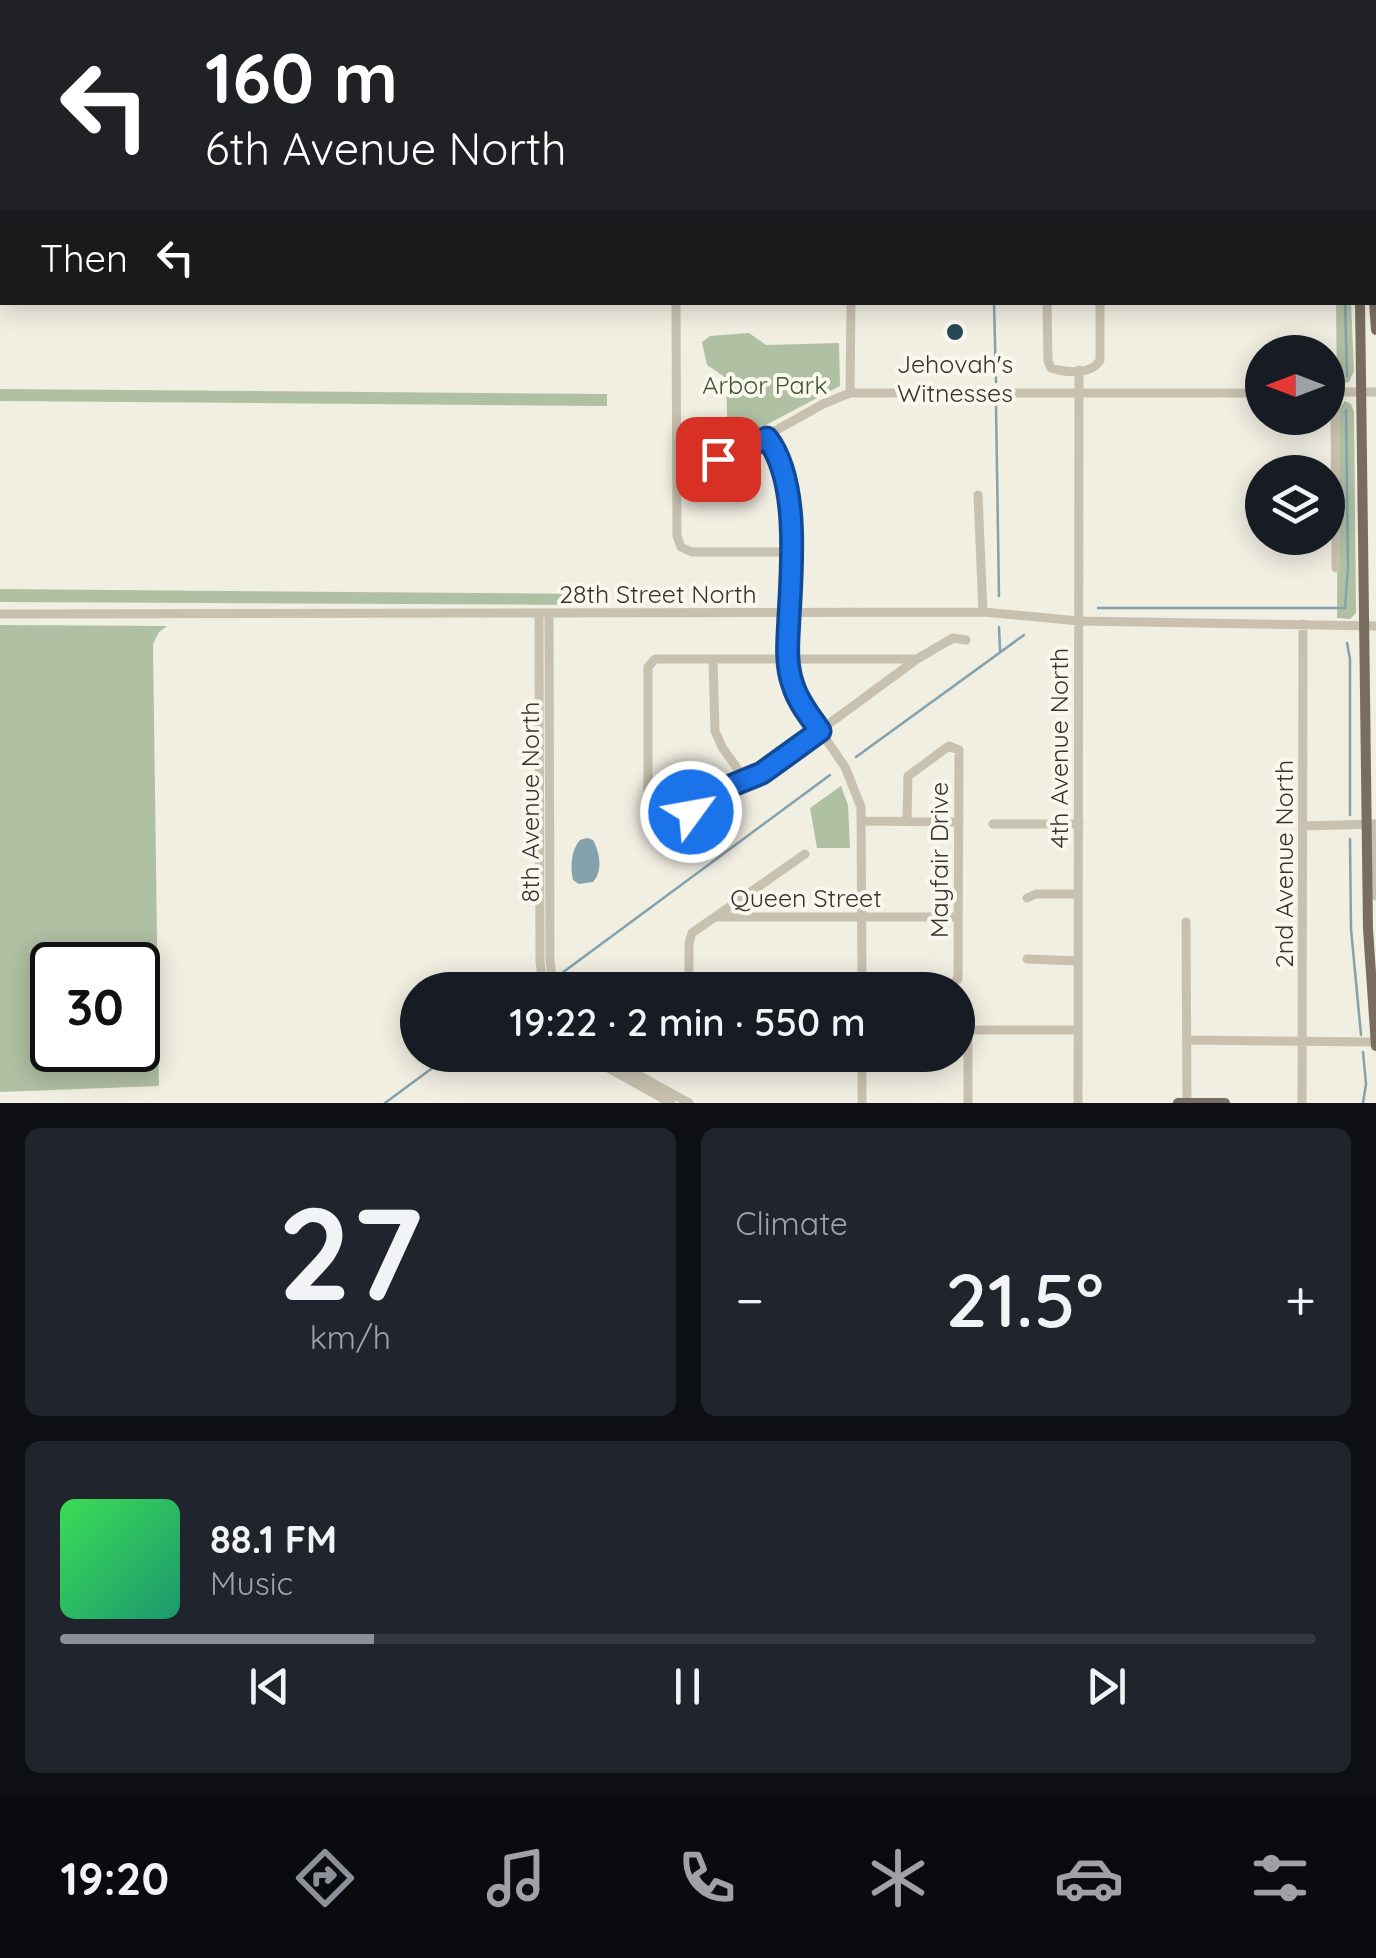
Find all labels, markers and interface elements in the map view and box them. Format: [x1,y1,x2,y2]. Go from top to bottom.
text: 160 m [205,33,398,121]
icon: left [40,40,170,170]
text: 6th Avenue North [205,120,567,176]
icon: left [148,230,203,285]
text: Then [40,234,128,282]
marker: Jehovah's Witnesses [944,321,966,343]
north arrow [1245,335,1345,435]
map controls [1245,335,1345,555]
place label: Jehovah's Witnesses [897,348,1013,408]
park label: Arbor Park [702,369,828,400]
pin [676,417,761,502]
icon: arrive [691,432,746,487]
button: layers [1245,455,1345,555]
street label: 28th Street North [559,578,757,609]
street label: 4th Avenue North [1043,648,1074,848]
street label: 8th Avenue North [514,702,545,902]
position arrow [639,760,743,864]
street label: 2nd Avenue North [1268,760,1299,968]
street label: Mayfair Drive [923,782,954,938]
street label: Queen Street [730,882,882,913]
speed limit sign: 30 [30,942,160,1072]
text: 19:22 · 2 min · 550 m [509,998,866,1046]
text: 27 [278,1170,423,1333]
text: Climate [736,1203,848,1243]
text: 21.5° [945,1252,1104,1346]
text: − [736,1265,764,1334]
text: + [1285,1265,1316,1334]
text: km/h [310,1317,391,1357]
text: 88.1 FM [210,1515,337,1563]
text: Music [210,1563,293,1603]
icon: previous [242,1659,297,1714]
icon: pause [660,1659,715,1714]
icon: next [1079,1659,1134,1714]
icon: directions [290,1843,360,1913]
icon: music [481,1843,551,1913]
icon: phone [672,1843,742,1913]
icon: climate [863,1843,933,1913]
icon: car [1054,1843,1124,1913]
icon: filters [1245,1843,1315,1913]
text: 19:20 [61,1850,169,1906]

